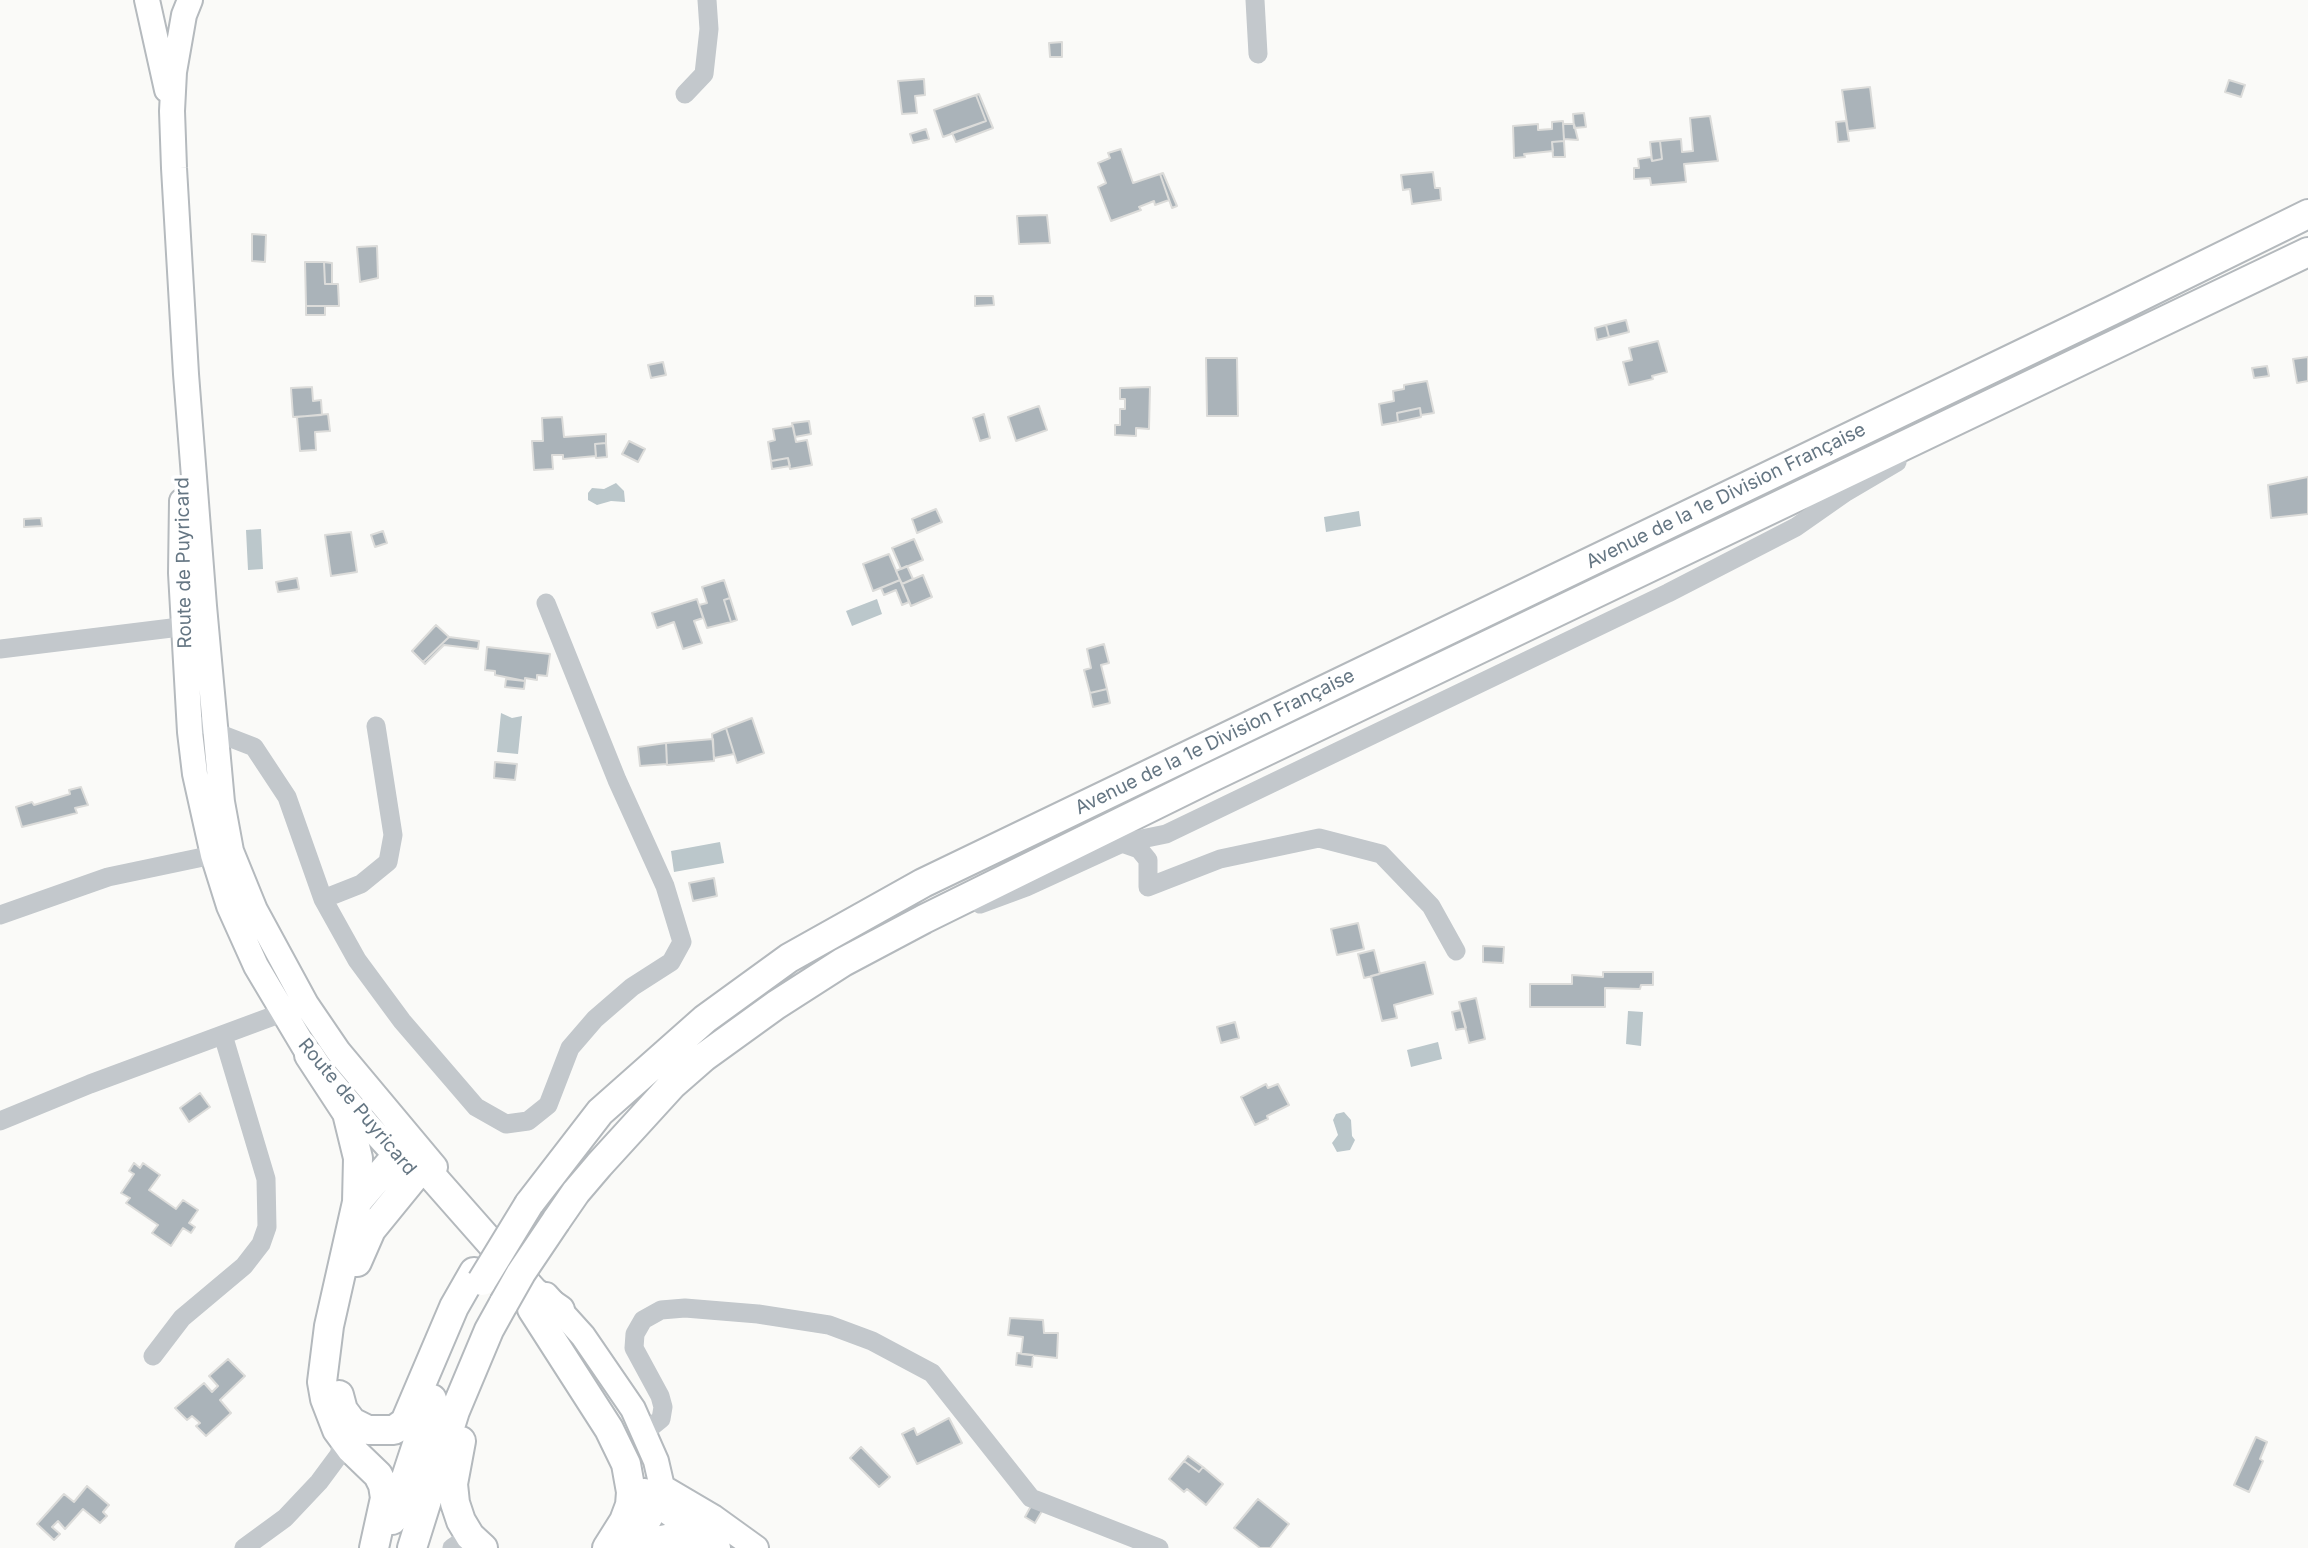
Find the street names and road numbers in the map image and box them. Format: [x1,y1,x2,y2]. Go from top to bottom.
street label: Avenue de la 1e Division Française [1582,418,1870,574]
street label: Route de Puyricard [171,477,197,649]
street label: Avenue de la 1e Division Française [1071,664,1359,820]
street label: Route de Puyricard [293,1034,421,1180]

